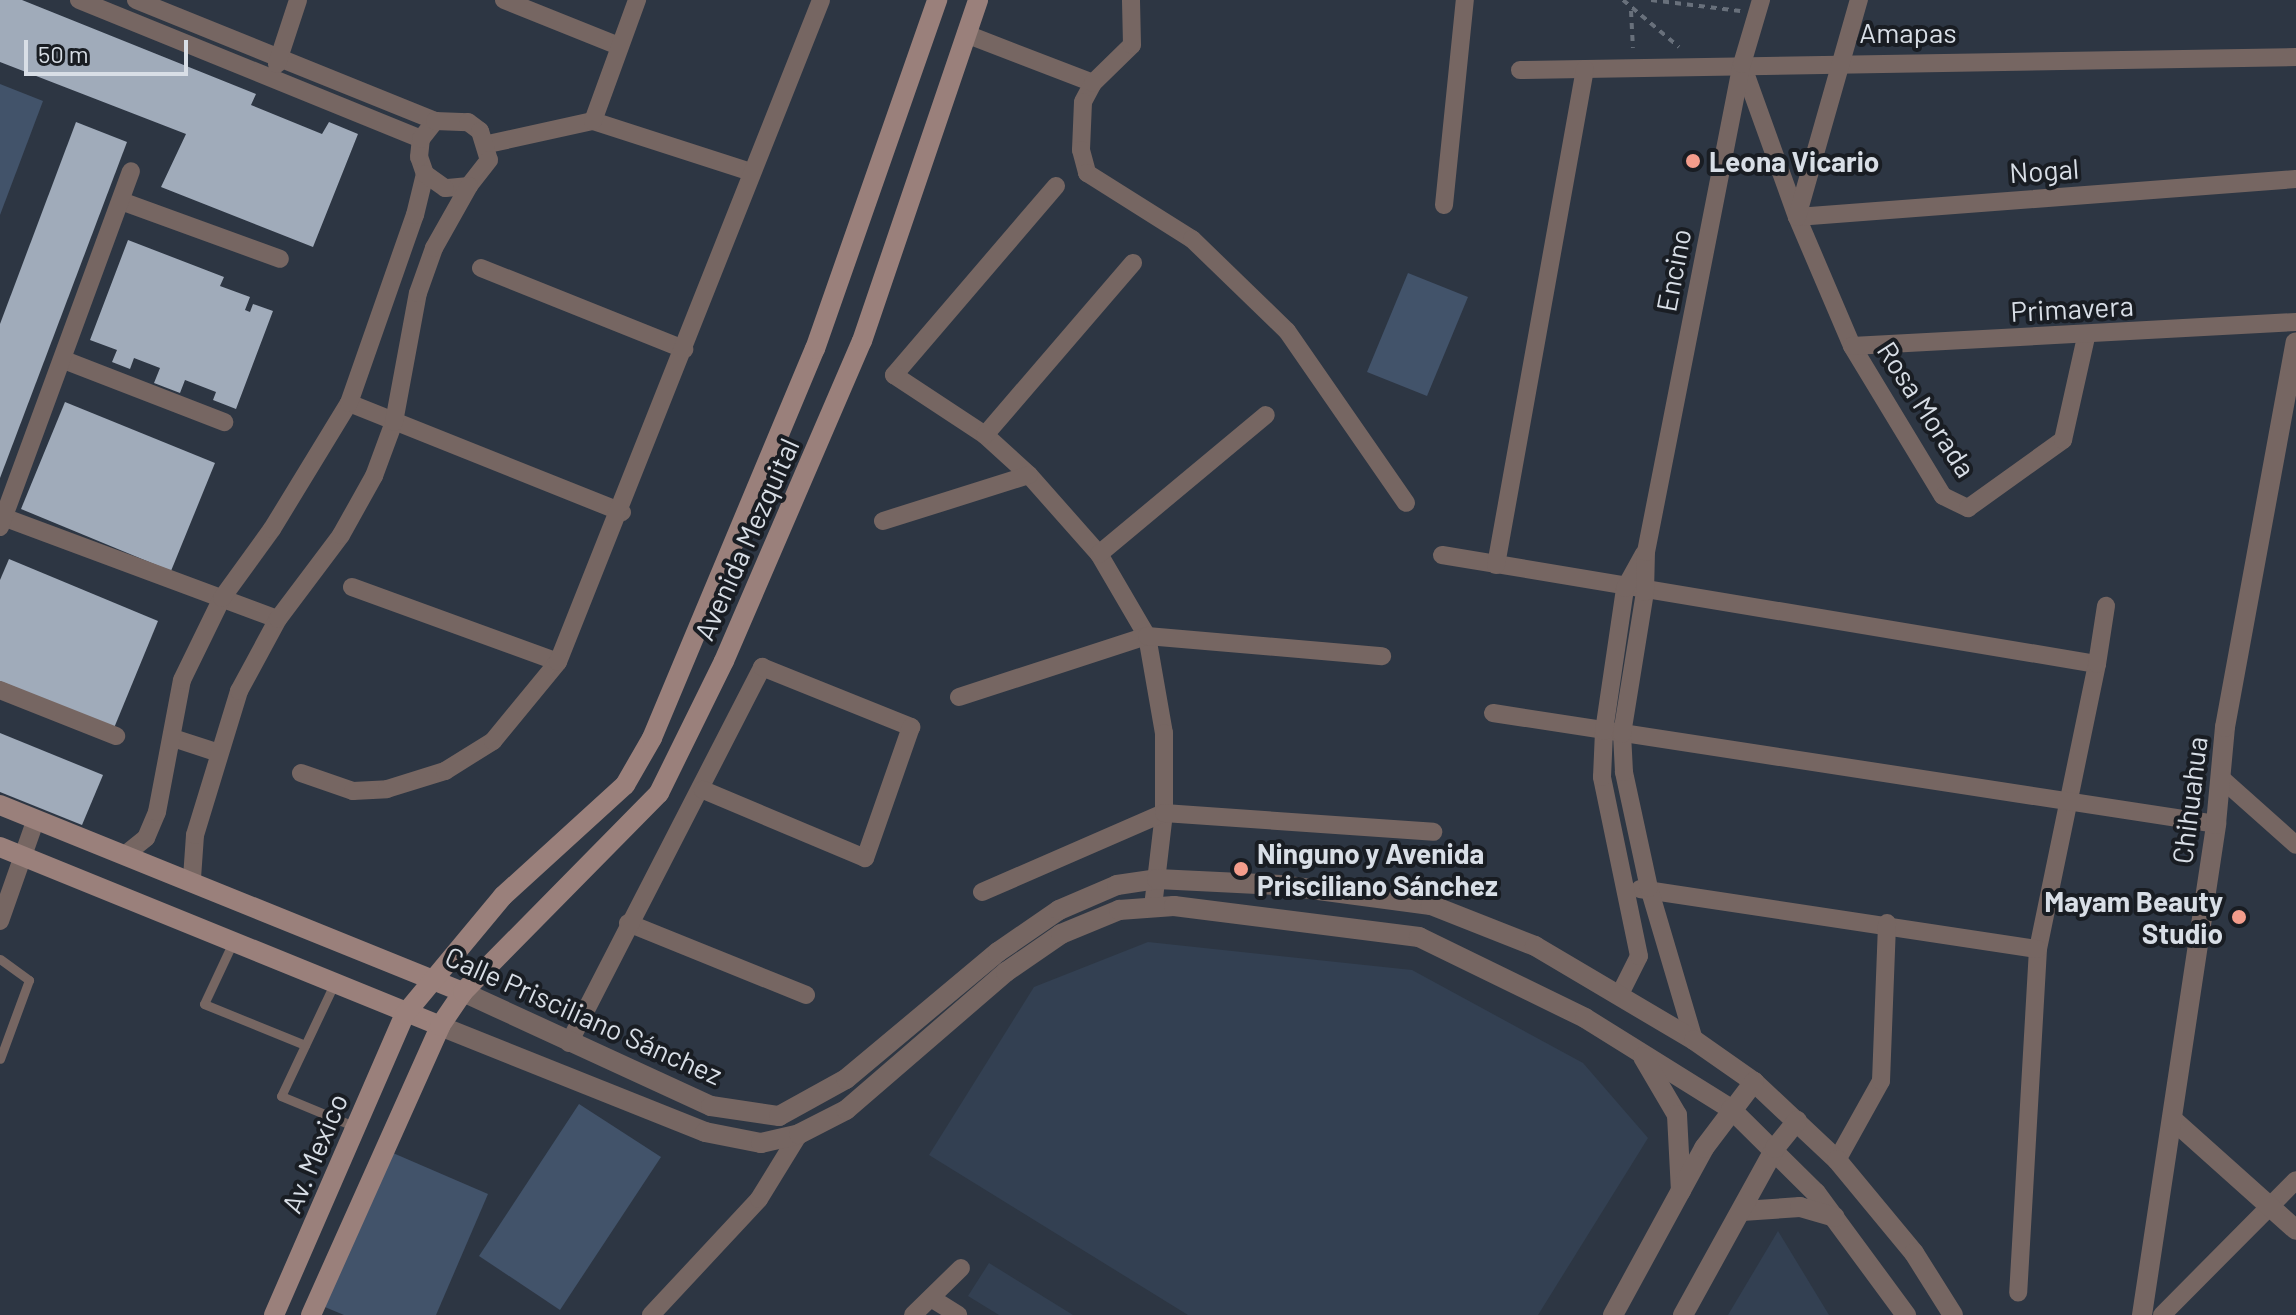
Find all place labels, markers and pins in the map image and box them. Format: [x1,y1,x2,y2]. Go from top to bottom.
place label: Leona Vicario [1709,144,1879,178]
marker: Leona Vicario [1684,152,1702,170]
place label: Ninguno y Avenida Prisciliano Sánchez [1257,836,1498,902]
marker: Ninguno y Avenida Prisciliano Sánchez [1232,860,1250,878]
place label: Mayam Beauty Studio [2044,884,2223,950]
marker: Mayam Beauty Studio [2230,908,2248,926]

